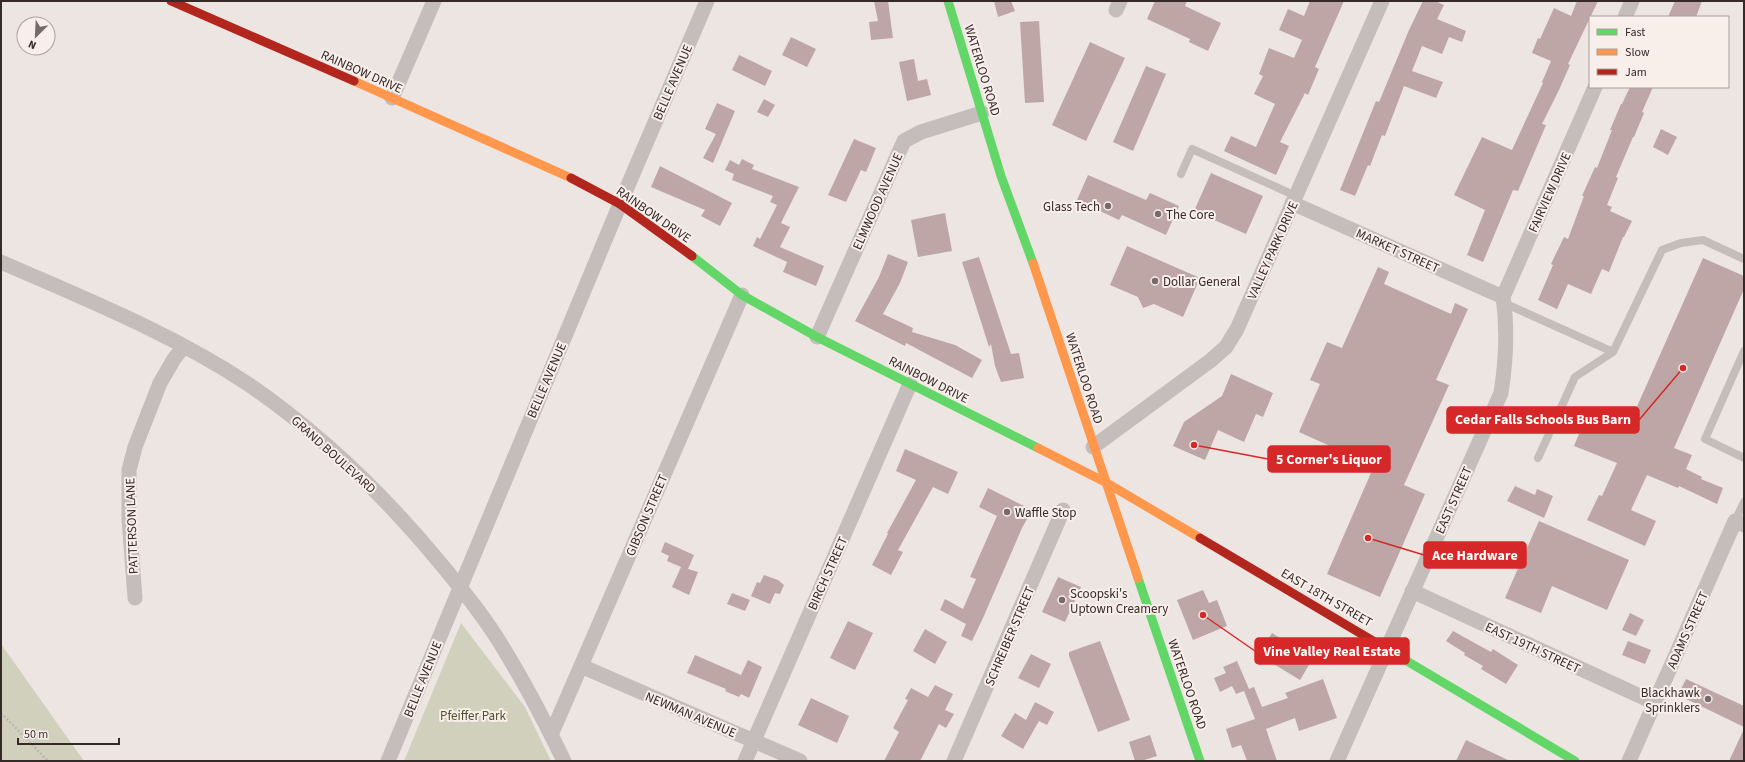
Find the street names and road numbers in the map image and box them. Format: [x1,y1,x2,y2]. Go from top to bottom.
street label: WATERLOO ROAD [960,22,1004,118]
street label: BELLE AVENUE [649,42,697,123]
street label: RAINBOW DRIVE [318,46,405,98]
street label: FAIRVIEW DRIVE [1524,149,1576,235]
street label: ELMWOOD AVENUE [848,150,907,253]
street label: RAINBOW DRIVE [612,182,695,247]
street label: VALLEY PARK DRIVE [1243,198,1303,302]
street label: MARKET STREET [1353,224,1442,277]
street label: WATERLOO ROAD [1061,331,1107,426]
street label: BELLE AVENUE [523,340,571,421]
street label: RAINBOW DRIVE [885,352,972,408]
street label: GRAND BOULEVARD [287,412,380,498]
street label: EAST STREET [1431,464,1477,537]
street label: GIBSON STREET [622,472,672,559]
street label: PATTERSON LANE [121,477,143,574]
street label: BIRCH STREET [804,534,852,613]
street label: EAST 18TH STREET [1277,564,1376,631]
street label: SCHREIBER STREET [981,584,1039,689]
street label: ADAMS STREET [1663,589,1713,672]
street label: EAST 19TH STREET [1482,618,1583,678]
street label: WATERLOO ROAD [1163,637,1211,732]
street label: BELLE AVENUE [399,638,446,720]
street label: NEWMAN AVENUE [642,688,739,742]

